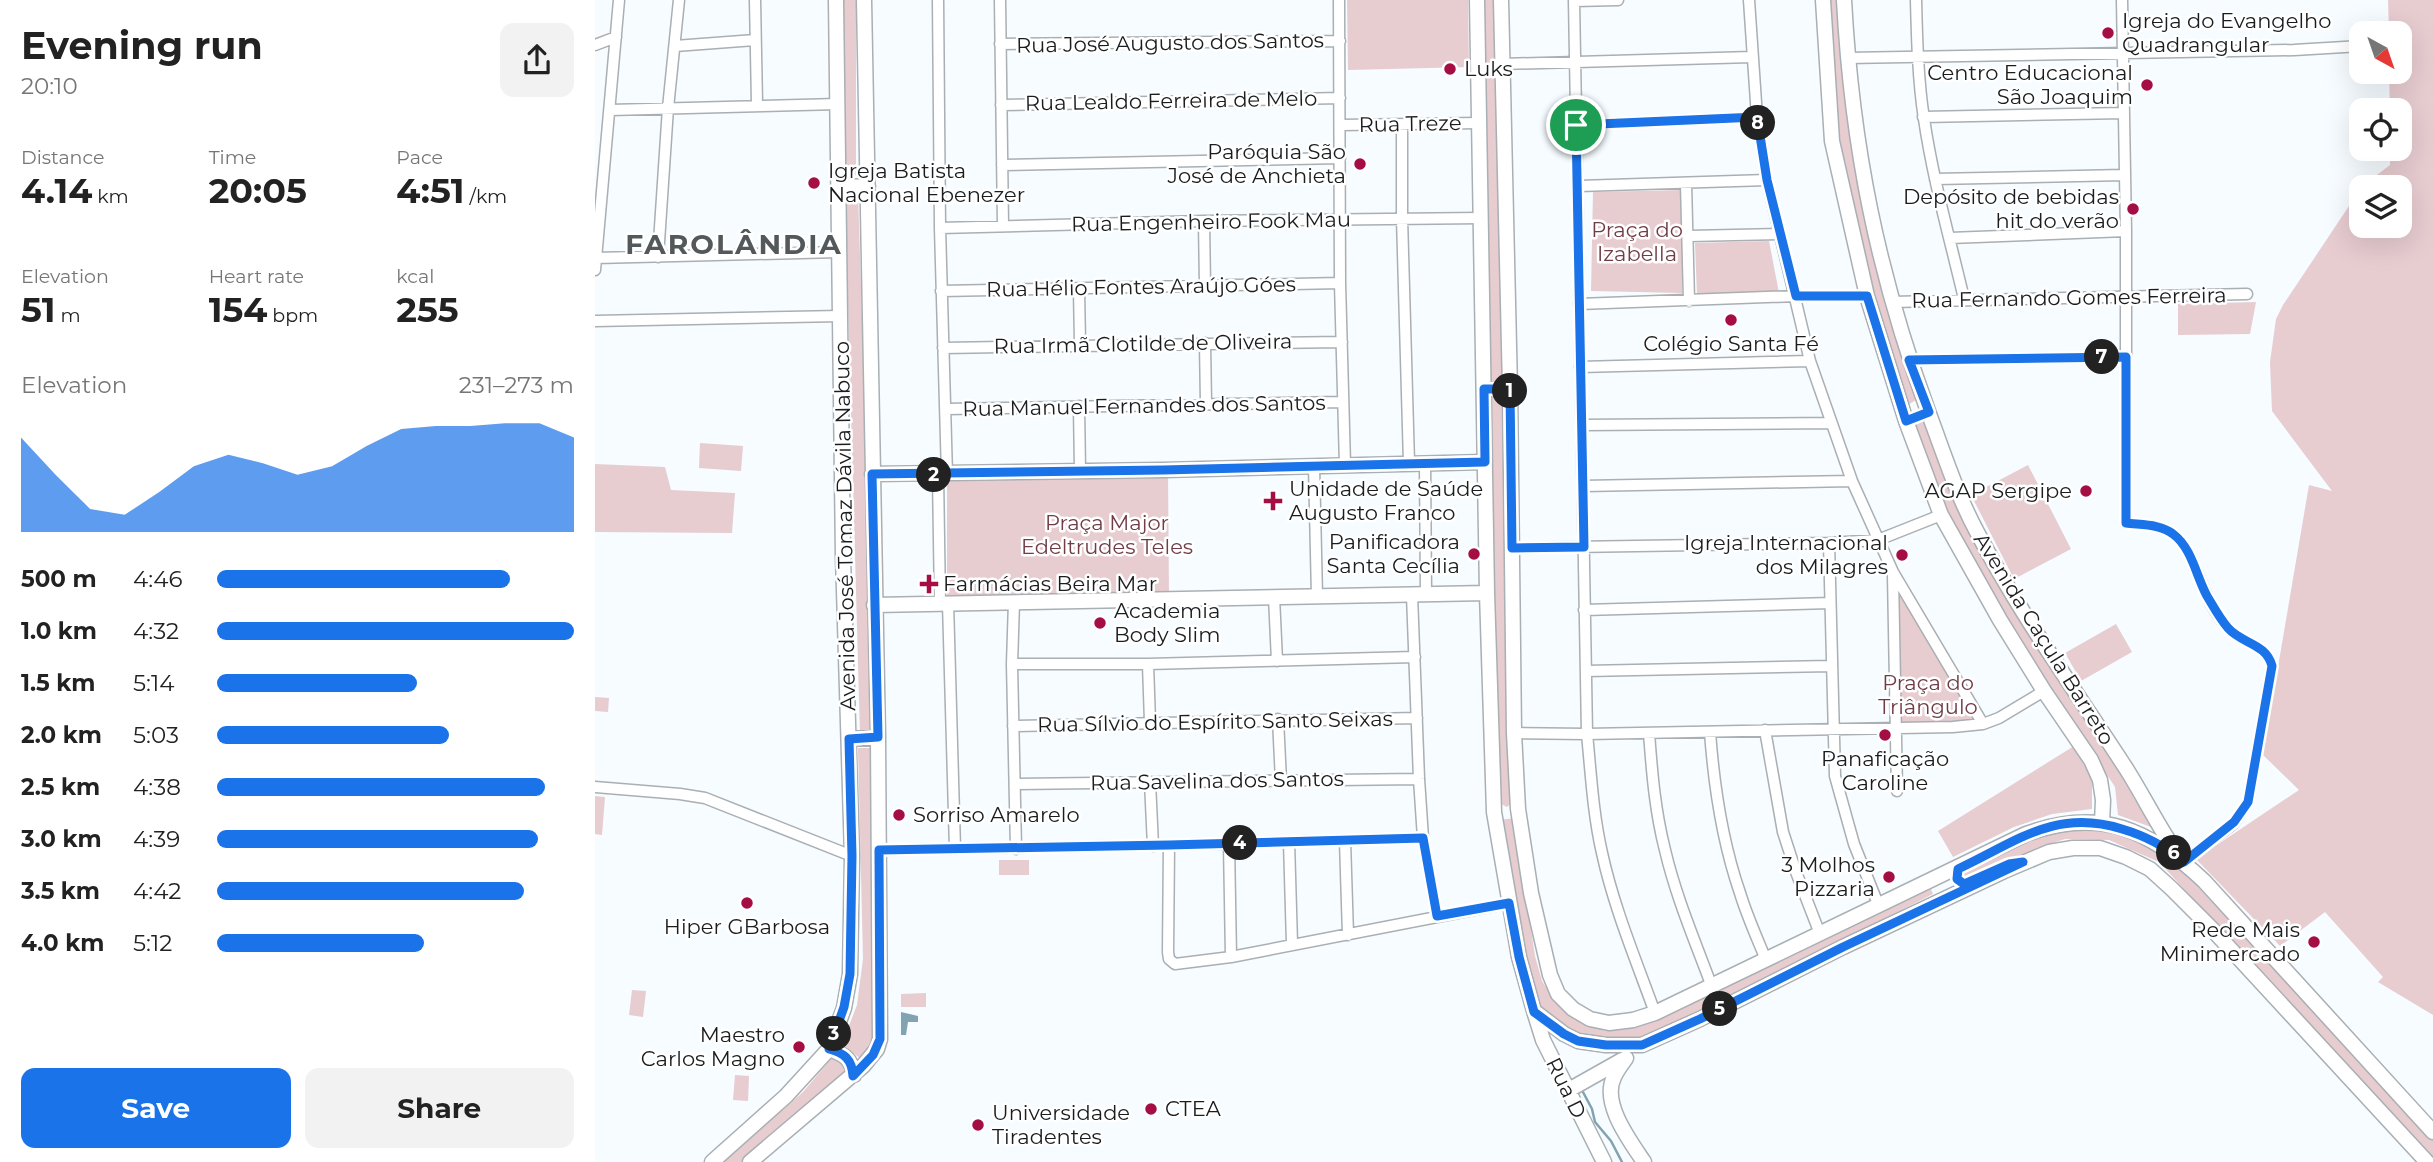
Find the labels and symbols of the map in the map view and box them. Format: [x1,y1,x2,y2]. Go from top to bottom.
place label: Igreja do Evangelho Quadrangular [2122,8,2331,57]
north arrow [2349,21,2411,84]
marker: Igreja do Evangelho Quadrangular [2100,25,2116,41]
street label: Rua José Augusto dos Santos [1016,27,1324,58]
place label: Luks [1464,56,1513,81]
place label: Centro Educacional São Joaquim [1927,60,2133,109]
marker: Luks [1442,61,1458,77]
marker: Centro Educacional São Joaquim [2139,77,2155,93]
street label: Rua Lealdo Ferreira de Melo [1025,85,1317,116]
pin [1546,95,1606,155]
pin: 8 [1741,106,1775,140]
street label: Rua Treze [1358,110,1462,137]
place label: Paróquia São José de Anchieta [1167,139,1346,188]
marker: Paróquia São José de Anchieta [1352,156,1368,172]
place label: Igreja Batista Nacional Ebenezer [828,158,1025,207]
marker: Igreja Batista Nacional Ebenezer [806,175,822,191]
place label: Depósito de bebidas hit do verão [1903,184,2119,233]
marker: Depósito de bebidas hit do verão [2125,201,2141,217]
street label: Rua Engenheiro Fook Mau [1071,207,1351,236]
park label: Praça do Izabella [1591,217,1683,266]
district label: FAROLÂNDIA [625,227,843,261]
street label: Rua Hélio Fontes Araújo Góes [986,271,1296,302]
street label: Rua Fernando Gomes Ferreira [1911,282,2227,313]
marker: Colégio Santa Fé [1723,312,1739,328]
street label: Rua Irmã Clotilde de Oliveira [993,328,1292,359]
place label: Colégio Santa Fé [1643,331,1819,356]
pin: 7 [2085,340,2119,374]
street label: Avenida José Tomaz Dávila Nabuco [829,341,860,711]
pin: 1 [1493,374,1527,408]
street label: Rua Manuel Fernandes dos Santos [962,390,1326,421]
pin: 2 [917,458,951,492]
place label: Unidade de Saúde Augusto Franco [1289,476,1483,525]
place label: AGAP Sergipe [1925,478,2072,503]
marker: AGAP Sergipe [2078,483,2094,499]
marker: Unidade de Saúde Augusto Franco [1263,491,1283,511]
park label: Praça Major Edeltrudes Teles [1021,510,1193,559]
street label: Avenida Caçula Barreto [1969,528,2120,749]
place label: Panificadora Santa Cecília [1326,529,1460,578]
place label: Igreja Internacional dos Milagres [1684,530,1888,579]
marker: Panificadora Santa Cecília [1466,546,1482,562]
marker: Igreja Internacional dos Milagres [1894,547,1910,563]
place label: Farmácias Beira Mar [943,571,1157,596]
marker: Farmácias Beira Mar [921,576,937,592]
place label: Academia Body Slim [1114,598,1221,647]
marker: Academia Body Slim [1092,615,1108,631]
park label: Praça do Triângulo [1878,670,1978,719]
street label: Rua Sílvio do Espírito Santo Seixas [1037,706,1393,737]
marker: Panaficação Caroline [1877,727,1893,743]
place label: Panaficação Caroline [1821,746,1949,795]
street label: Rua Savelina dos Santos [1090,766,1344,795]
place label: Sorriso Amarelo [913,802,1080,827]
marker: Sorriso Amarelo [891,807,907,823]
pin: 4 [1223,826,1257,860]
pin: 6 [2157,836,2191,870]
place label: 3 Molhos Pizzaria [1781,852,1875,901]
marker: 3 Molhos Pizzaria [1881,869,1897,885]
marker: Hiper GBarbosa [739,895,755,911]
place label: Hiper GBarbosa [664,914,830,939]
place label: Rede Mais Minimercado [2160,917,2300,966]
marker: Rede Mais Minimercado [2306,934,2322,950]
pin: 5 [1703,992,1737,1026]
pin: 3 [817,1016,851,1052]
place label: Maestro Carlos Magno [641,1022,785,1071]
marker: Maestro Carlos Magno [791,1039,807,1055]
street label: Rua D [1541,1053,1592,1122]
place label: CTEA [1165,1096,1222,1121]
place label: Universidade Tiradentes [992,1100,1130,1149]
marker: CTEA [1143,1101,1159,1117]
marker: Universidade Tiradentes [970,1117,986,1133]

